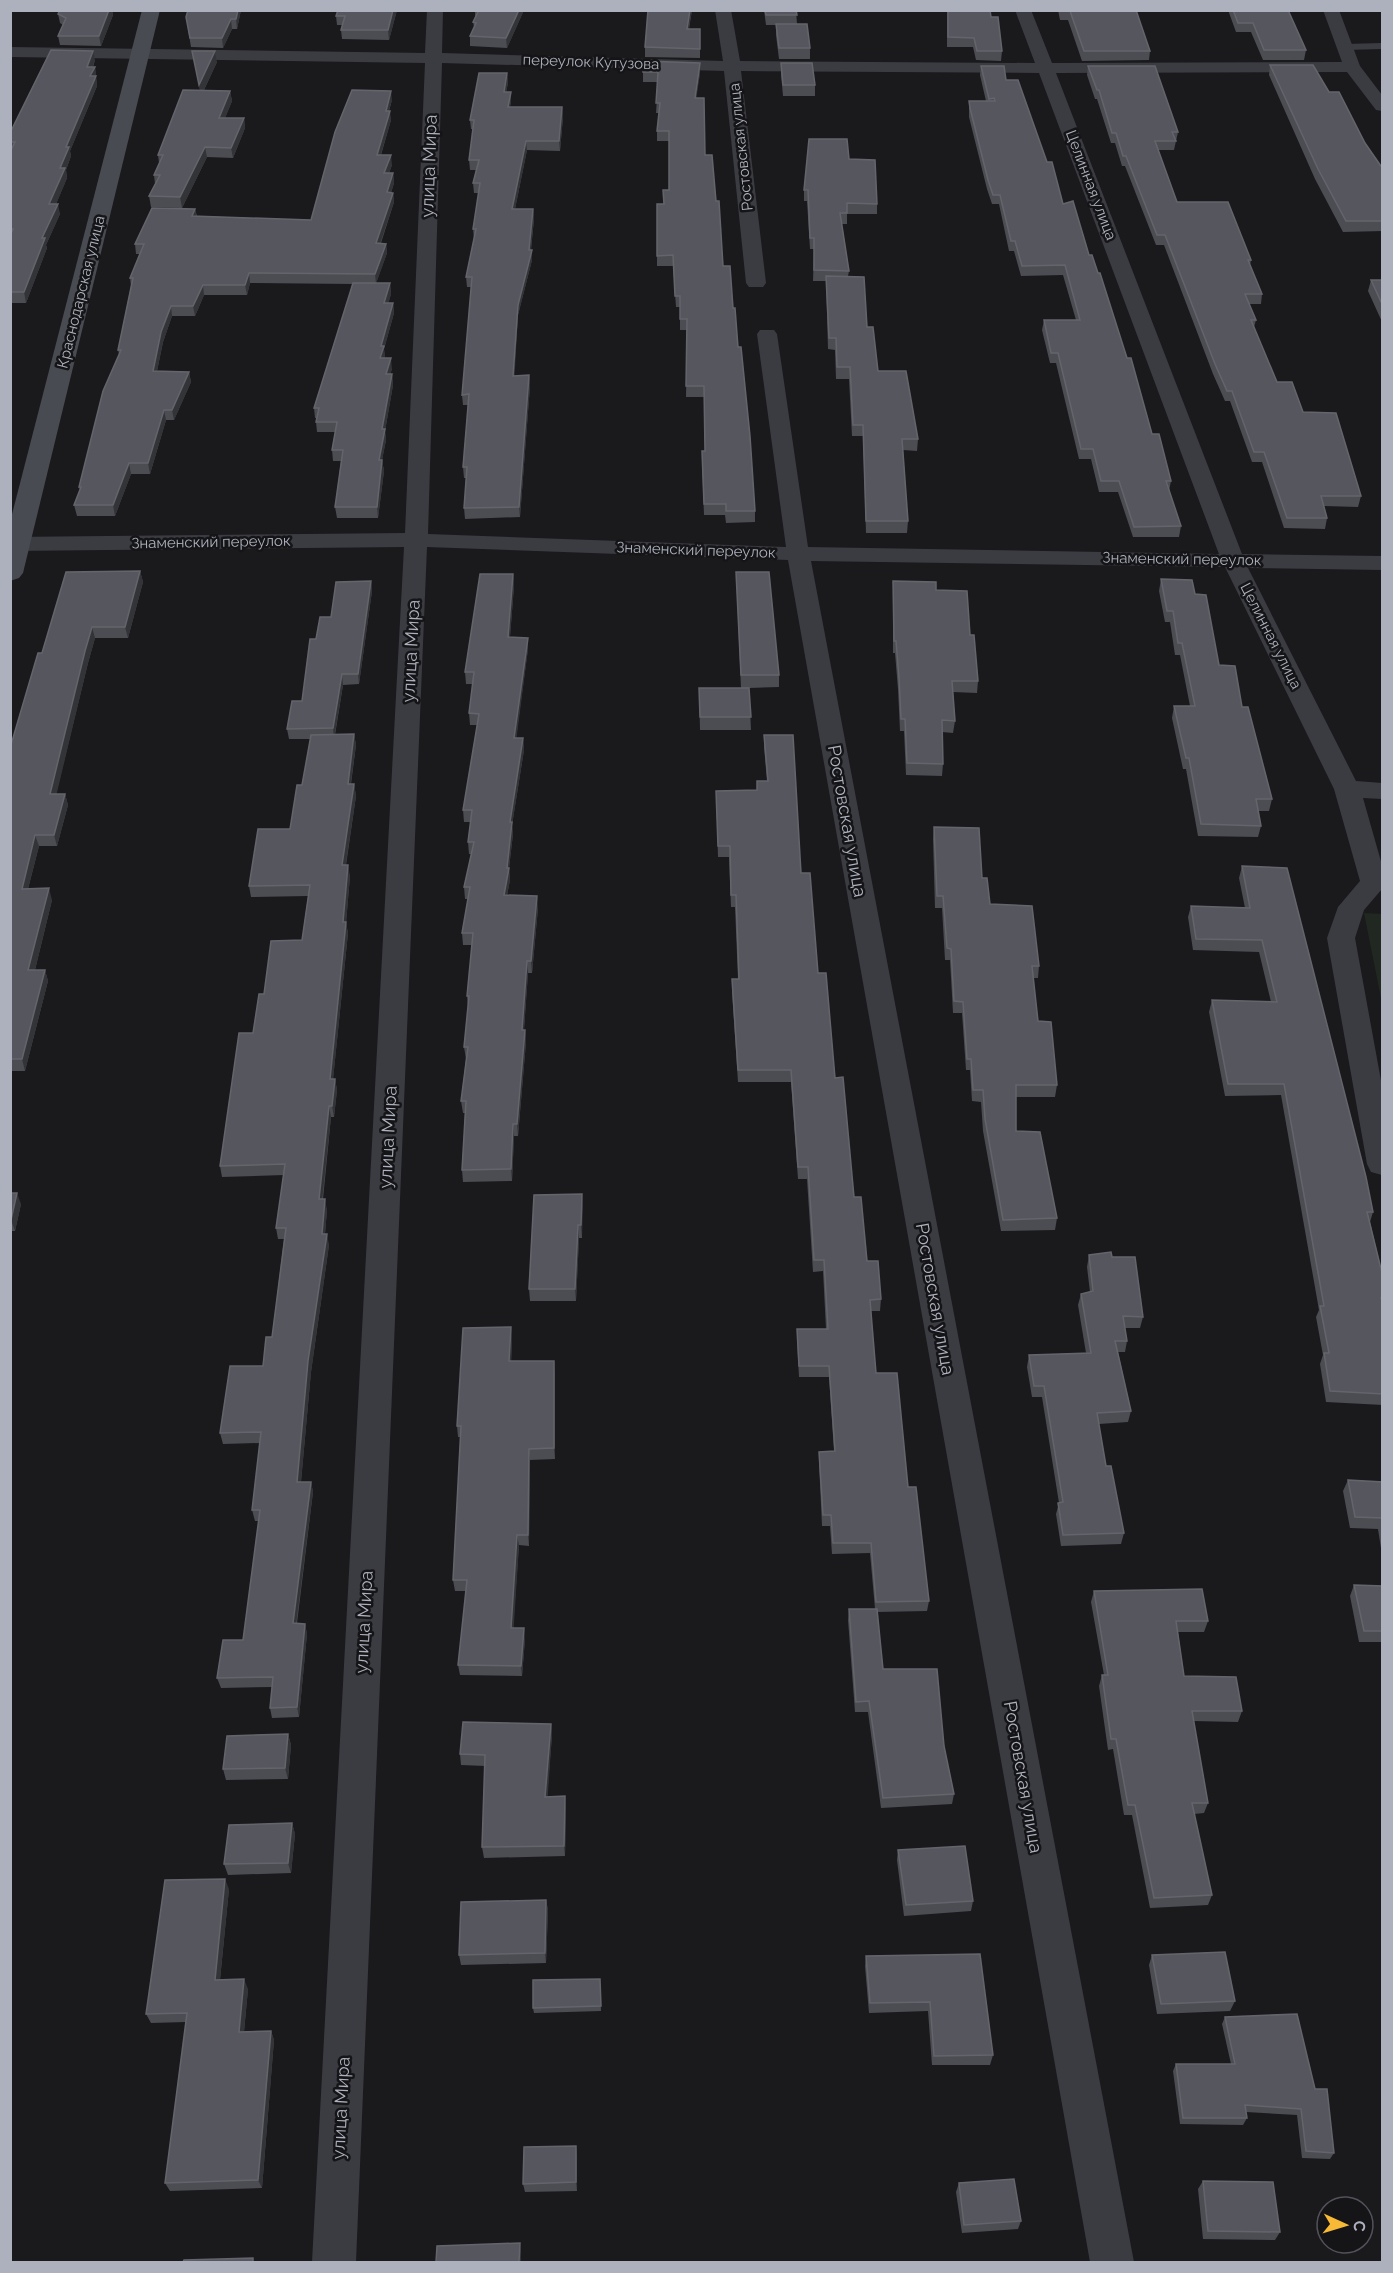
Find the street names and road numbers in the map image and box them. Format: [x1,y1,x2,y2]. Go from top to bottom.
street label: переулок Кутузова [522,51,660,73]
street label: Ростовская улица [725,82,757,212]
street label: улица Мира [416,114,441,218]
street label: Целинная улица [1062,127,1120,243]
street label: Краснодарская улица [53,214,109,370]
street label: Знаменский переулок [131,532,291,552]
street label: Знаменский переулок [616,538,776,562]
street label: Знаменский переулок [1102,549,1262,569]
street label: Целинная улица [1237,580,1305,692]
street label: улица Мира [397,599,424,703]
street label: Ростовская улица [824,743,871,899]
street label: улица Мира [374,1085,401,1189]
street label: Ростовская улица [912,1221,959,1377]
street label: улица Мира [350,1570,377,1674]
street label: Ростовская улица [1000,1699,1047,1855]
street label: улица Мира [327,2056,354,2160]

